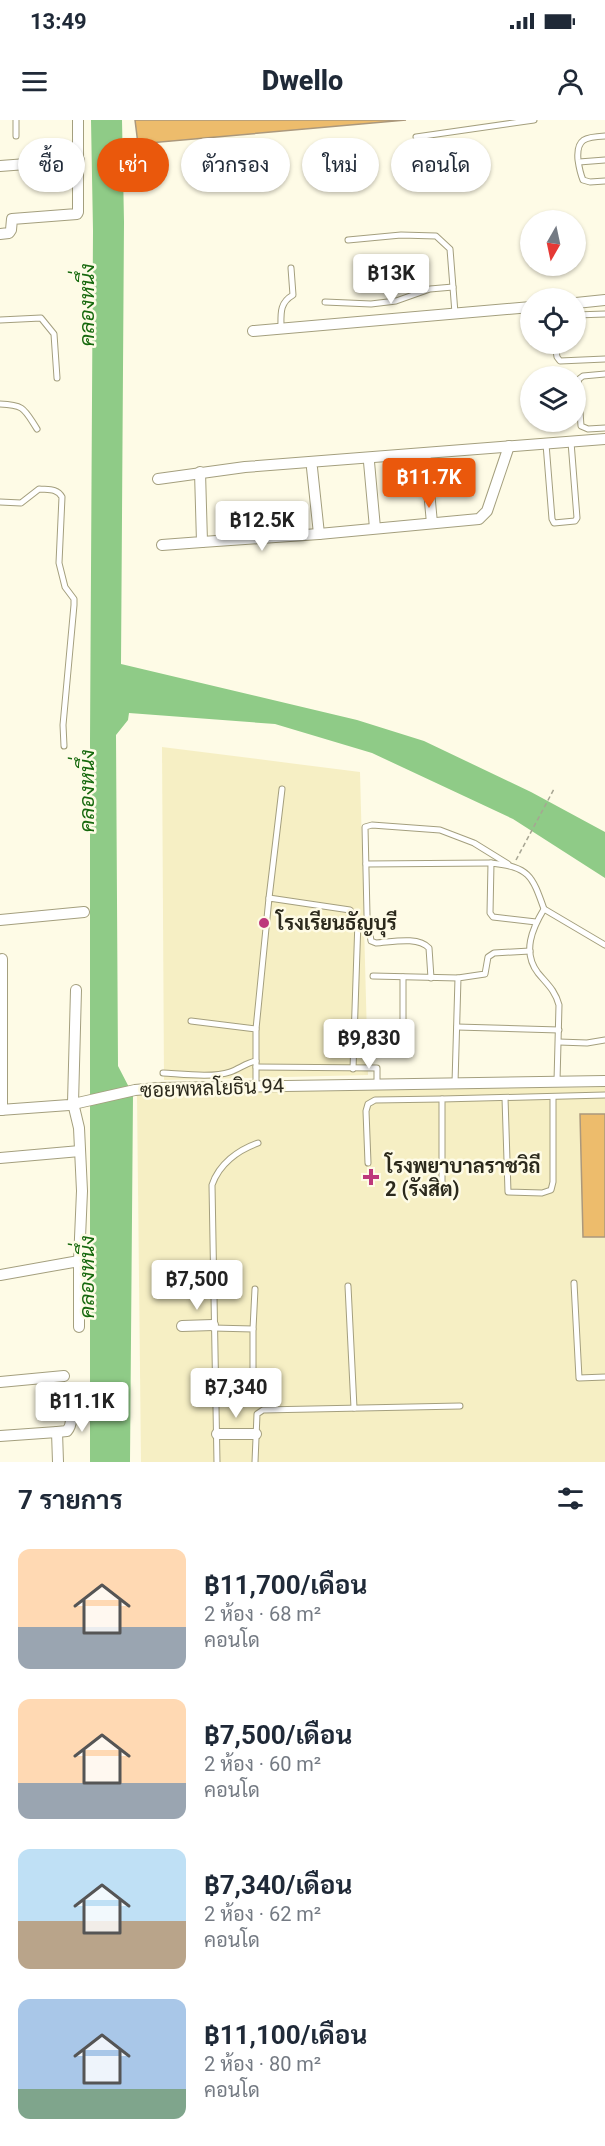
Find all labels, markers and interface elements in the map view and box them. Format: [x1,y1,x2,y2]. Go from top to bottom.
text: 13:49 [30,9,87,34]
icon: menu [18,65,51,98]
text: Dwello [262,65,343,97]
icon: person [554,65,587,98]
chip: ซื้อ [18,138,85,192]
chip: เช่า [97,138,169,192]
chip: ตัวกรอง [181,138,290,192]
chip: ใหม่ [302,138,379,192]
chip: คอนโด [391,138,491,192]
north arrow [520,210,586,276]
map controls [520,210,586,432]
pin: ฿13K [355,254,427,305]
text: ฿13K [367,261,415,285]
water label: คลองหนึ่ง [67,264,99,346]
button: locate [520,288,586,354]
button: layers [520,366,586,432]
pin: ฿11.7K [380,458,478,509]
text: ฿11.7K [397,465,462,489]
pin: ฿12.5K [213,501,311,552]
text: ฿12.5K [230,508,295,532]
water label: คลองหนึ่ง [67,750,99,832]
place label: โรงเรียนธัญบุรี [275,909,397,938]
marker: โรงเรียนธัญบุรี [257,916,271,930]
pin: ฿9,830 [320,1019,418,1070]
text: ฿9,830 [338,1026,400,1050]
street label: ซอยพหลโยธิน 94 [139,1072,285,1103]
place label: โรงพยาบาลราชวิถี 2 (รังสิต) [384,1152,541,1201]
marker: โรงพยาบาลราชวิถี 2 (รังสิต) [362,1168,380,1186]
water label: คลองหนึ่ง [67,1236,99,1318]
pin: ฿7,500 [148,1260,246,1311]
text: ฿7,500 [166,1267,228,1291]
pin: ฿7,340 [187,1368,285,1419]
text: ฿7,340 [205,1375,267,1399]
pin: ฿11.1K [33,1382,131,1433]
text: ฿11.1K [50,1389,115,1413]
icon: filters [554,1482,587,1515]
text: 7 รายการ [18,1485,123,1515]
text: ฿11,700/เดือน [204,1570,367,1600]
icon: home [66,1573,138,1645]
text: 2 ห้อง · 68 m² [204,1602,321,1626]
text: คอนโด [204,1628,260,1652]
text: ฿7,500/เดือน [204,1720,352,1750]
icon: home [66,1723,138,1795]
text: 2 ห้อง · 60 m² [204,1752,321,1776]
text: คอนโด [204,1778,260,1802]
text: ฿7,340/เดือน [204,1870,352,1900]
icon: home [66,1873,138,1945]
text: 2 ห้อง · 62 m² [204,1902,321,1926]
text: คอนโด [204,1928,260,1952]
text: ฿11,100/เดือน [204,2020,367,2050]
icon: home [66,2023,138,2095]
text: 2 ห้อง · 80 m² [204,2052,321,2076]
text: คอนโด [204,2078,260,2102]

